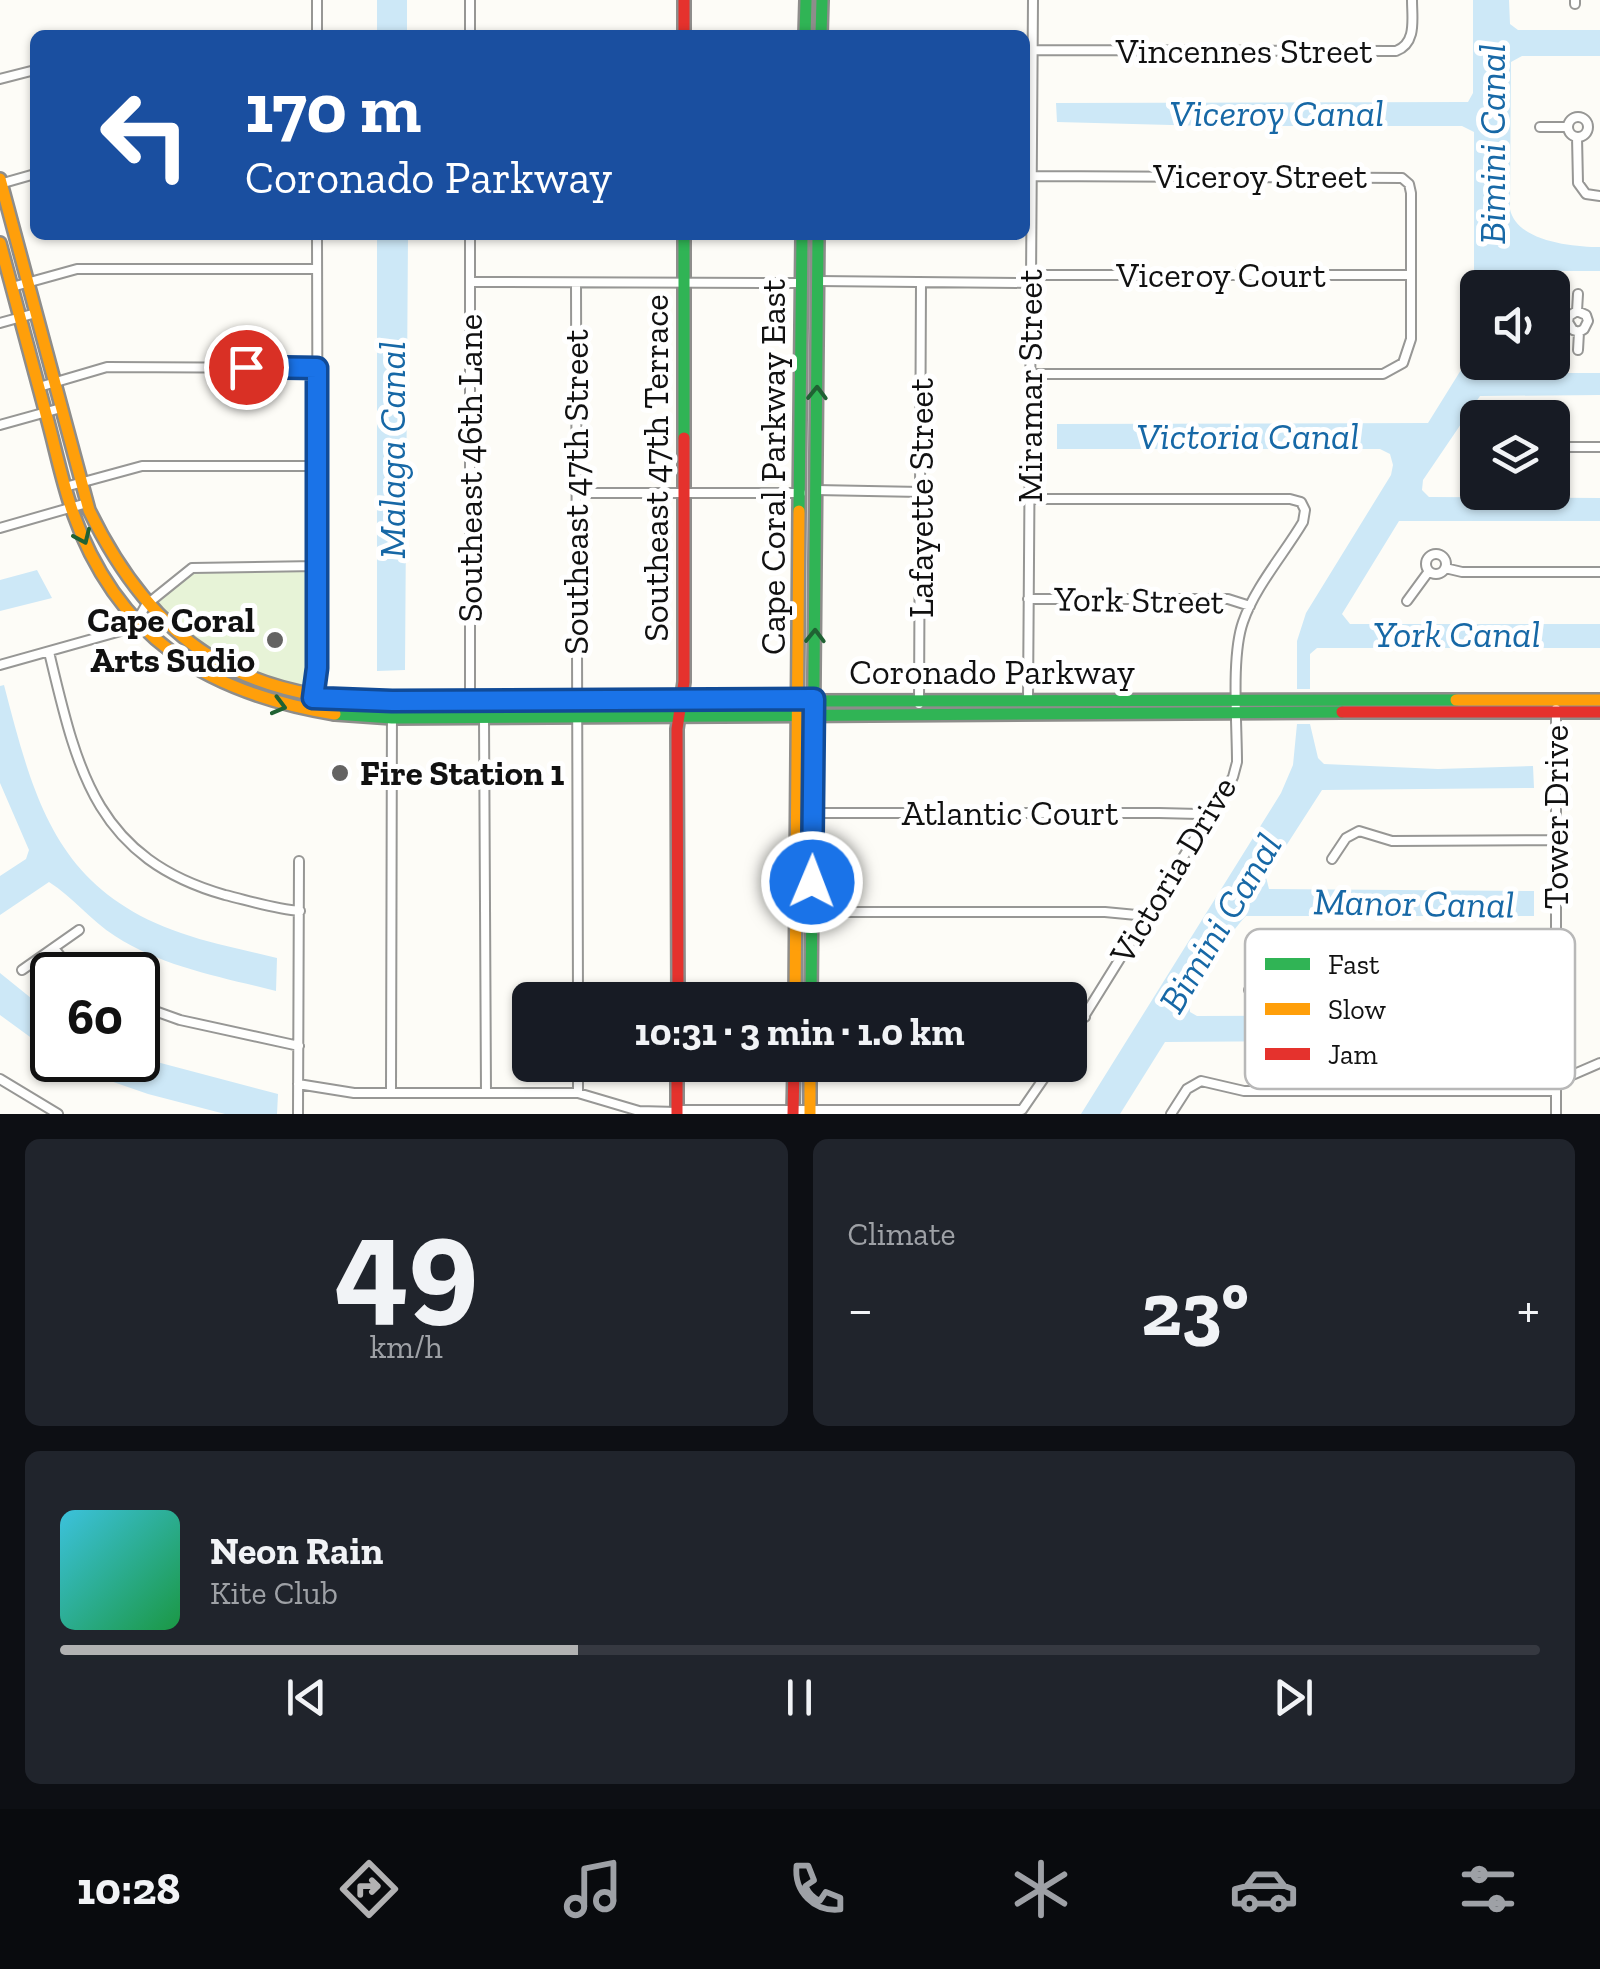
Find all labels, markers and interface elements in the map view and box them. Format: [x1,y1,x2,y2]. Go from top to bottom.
street label: Vincennes Street [1115,30,1372,72]
water label: Bimini Canal [1469,44,1515,244]
text: 170 m [245,66,421,150]
icon: left [80,70,210,200]
water label: Viceroy Canal [1170,90,1384,136]
text: Coronado Parkway [245,151,612,205]
street label: Viceroy Street [1152,155,1367,197]
street label: Viceroy Court [1115,254,1326,296]
street label: Miramar Street [1009,269,1051,503]
map controls [1460,270,1570,510]
button: sound [1460,270,1570,380]
street label: Cape Coral Parkway East [752,279,794,655]
street label: Southeast 47th Terrace [635,294,677,642]
street label: Southeast 46th Lane [449,314,491,622]
pin [204,325,289,410]
street label: Southeast 47th Street [555,329,597,655]
icon: arrive [219,340,274,395]
water label: Malaga Canal [369,341,415,559]
street label: Lafayette Street [900,378,942,618]
one-way arrow [806,384,828,400]
button: layers [1460,400,1570,510]
water label: Victoria Canal [1137,413,1359,459]
one-way arrow [71,527,91,545]
street label: York Street [1053,578,1224,622]
place label: Cape Coral Arts Sudio [87,599,255,681]
water label: York Canal [1373,611,1541,657]
one-way arrow [804,628,825,644]
marker: Cape Coral Arts Sudio [264,629,286,651]
street label: Coronado Parkway [849,651,1135,693]
one-way arrow [270,695,287,716]
street label: Tower Drive [1535,725,1577,909]
place label: Fire Station 1 [360,752,564,794]
marker: Fire Station 1 [329,762,351,784]
street label: Victoria Drive [1100,769,1245,972]
street label: Atlantic Court [902,792,1118,834]
water label: Bimini Canal [1149,825,1291,1021]
position arrow [760,830,864,934]
water label: Manor Canal [1313,878,1515,928]
legend [1245,929,1575,1089]
text: Fast [1328,948,1380,981]
speed limit sign: 60 [30,952,160,1082]
text: Slow [1328,993,1386,1026]
text: 10:31 · 3 min · 1.0 km [634,1009,965,1055]
text: Jam [1328,1038,1378,1071]
text: 49 [334,1185,478,1341]
text: Climate [848,1215,956,1253]
text: 23° [1141,1264,1249,1354]
text: − [848,1276,873,1342]
text: + [1517,1276,1540,1342]
text: km/h [370,1328,443,1366]
text: Neon Rain [210,1528,383,1574]
text: Kite Club [210,1574,338,1612]
icon: previous [279,1670,334,1725]
icon: pause [772,1670,827,1725]
icon: next [1266,1670,1321,1725]
icon: directions [334,1854,404,1924]
icon: music [558,1854,628,1924]
icon: phone [782,1854,852,1924]
icon: climate [1006,1854,1076,1924]
icon: car [1229,1854,1299,1924]
icon: filters [1453,1854,1523,1924]
text: 10:28 [77,1862,181,1916]

